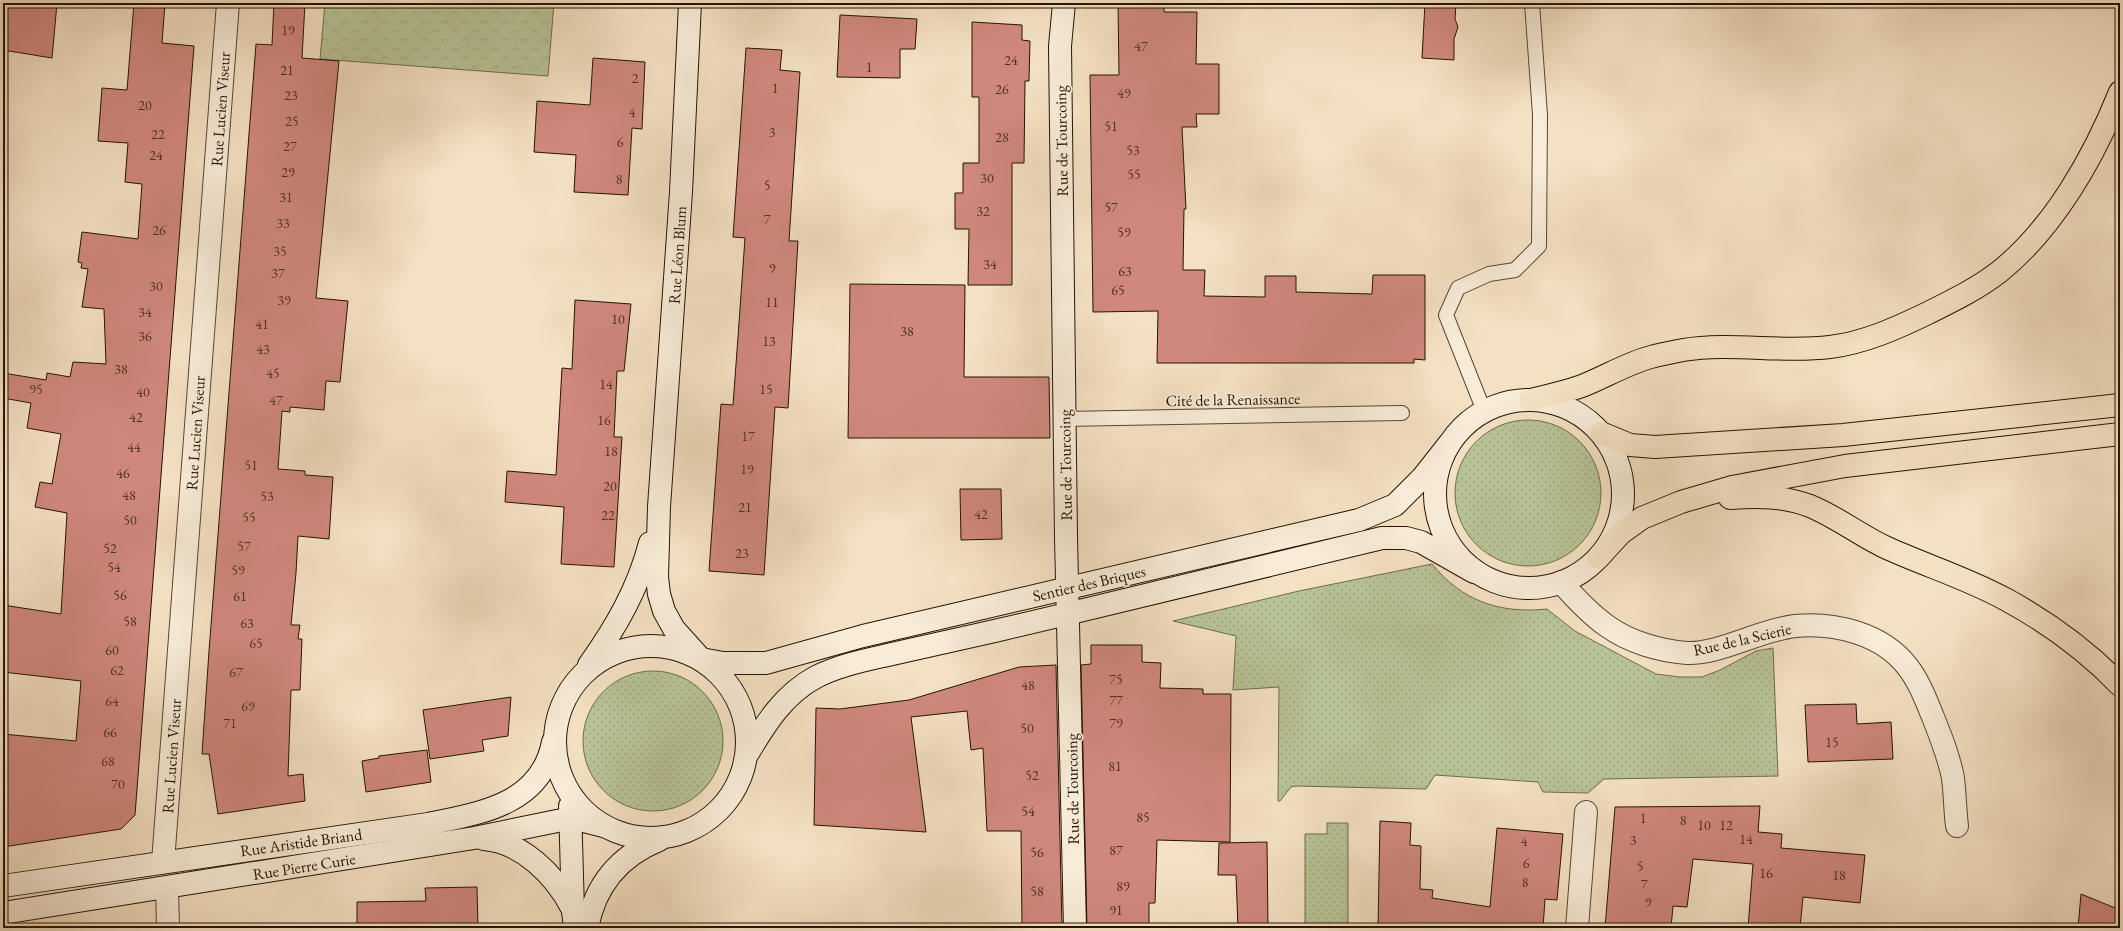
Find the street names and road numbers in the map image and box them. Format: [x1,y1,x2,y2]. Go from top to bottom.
street label: Rue Lucien Viseur [206,50,235,167]
street label: Rue de Tourcoing [1050,84,1073,197]
street label: Rue Léon Blum [664,205,691,305]
street label: Rue Lucien Viseur [181,374,210,491]
street label: Cité de la Renaissance [1165,388,1301,411]
street label: Rue de Tourcoing [1054,408,1077,521]
street label: Sentier des Briques [1031,560,1148,607]
street label: Rue de la Scierie [1691,618,1793,661]
street label: Rue Lucien Viseur [157,697,186,814]
street label: Rue de Tourcoing [1061,732,1084,845]
street label: Rue Aristide Briand [239,823,364,861]
street label: Rue Pierre Curie [251,848,357,885]

